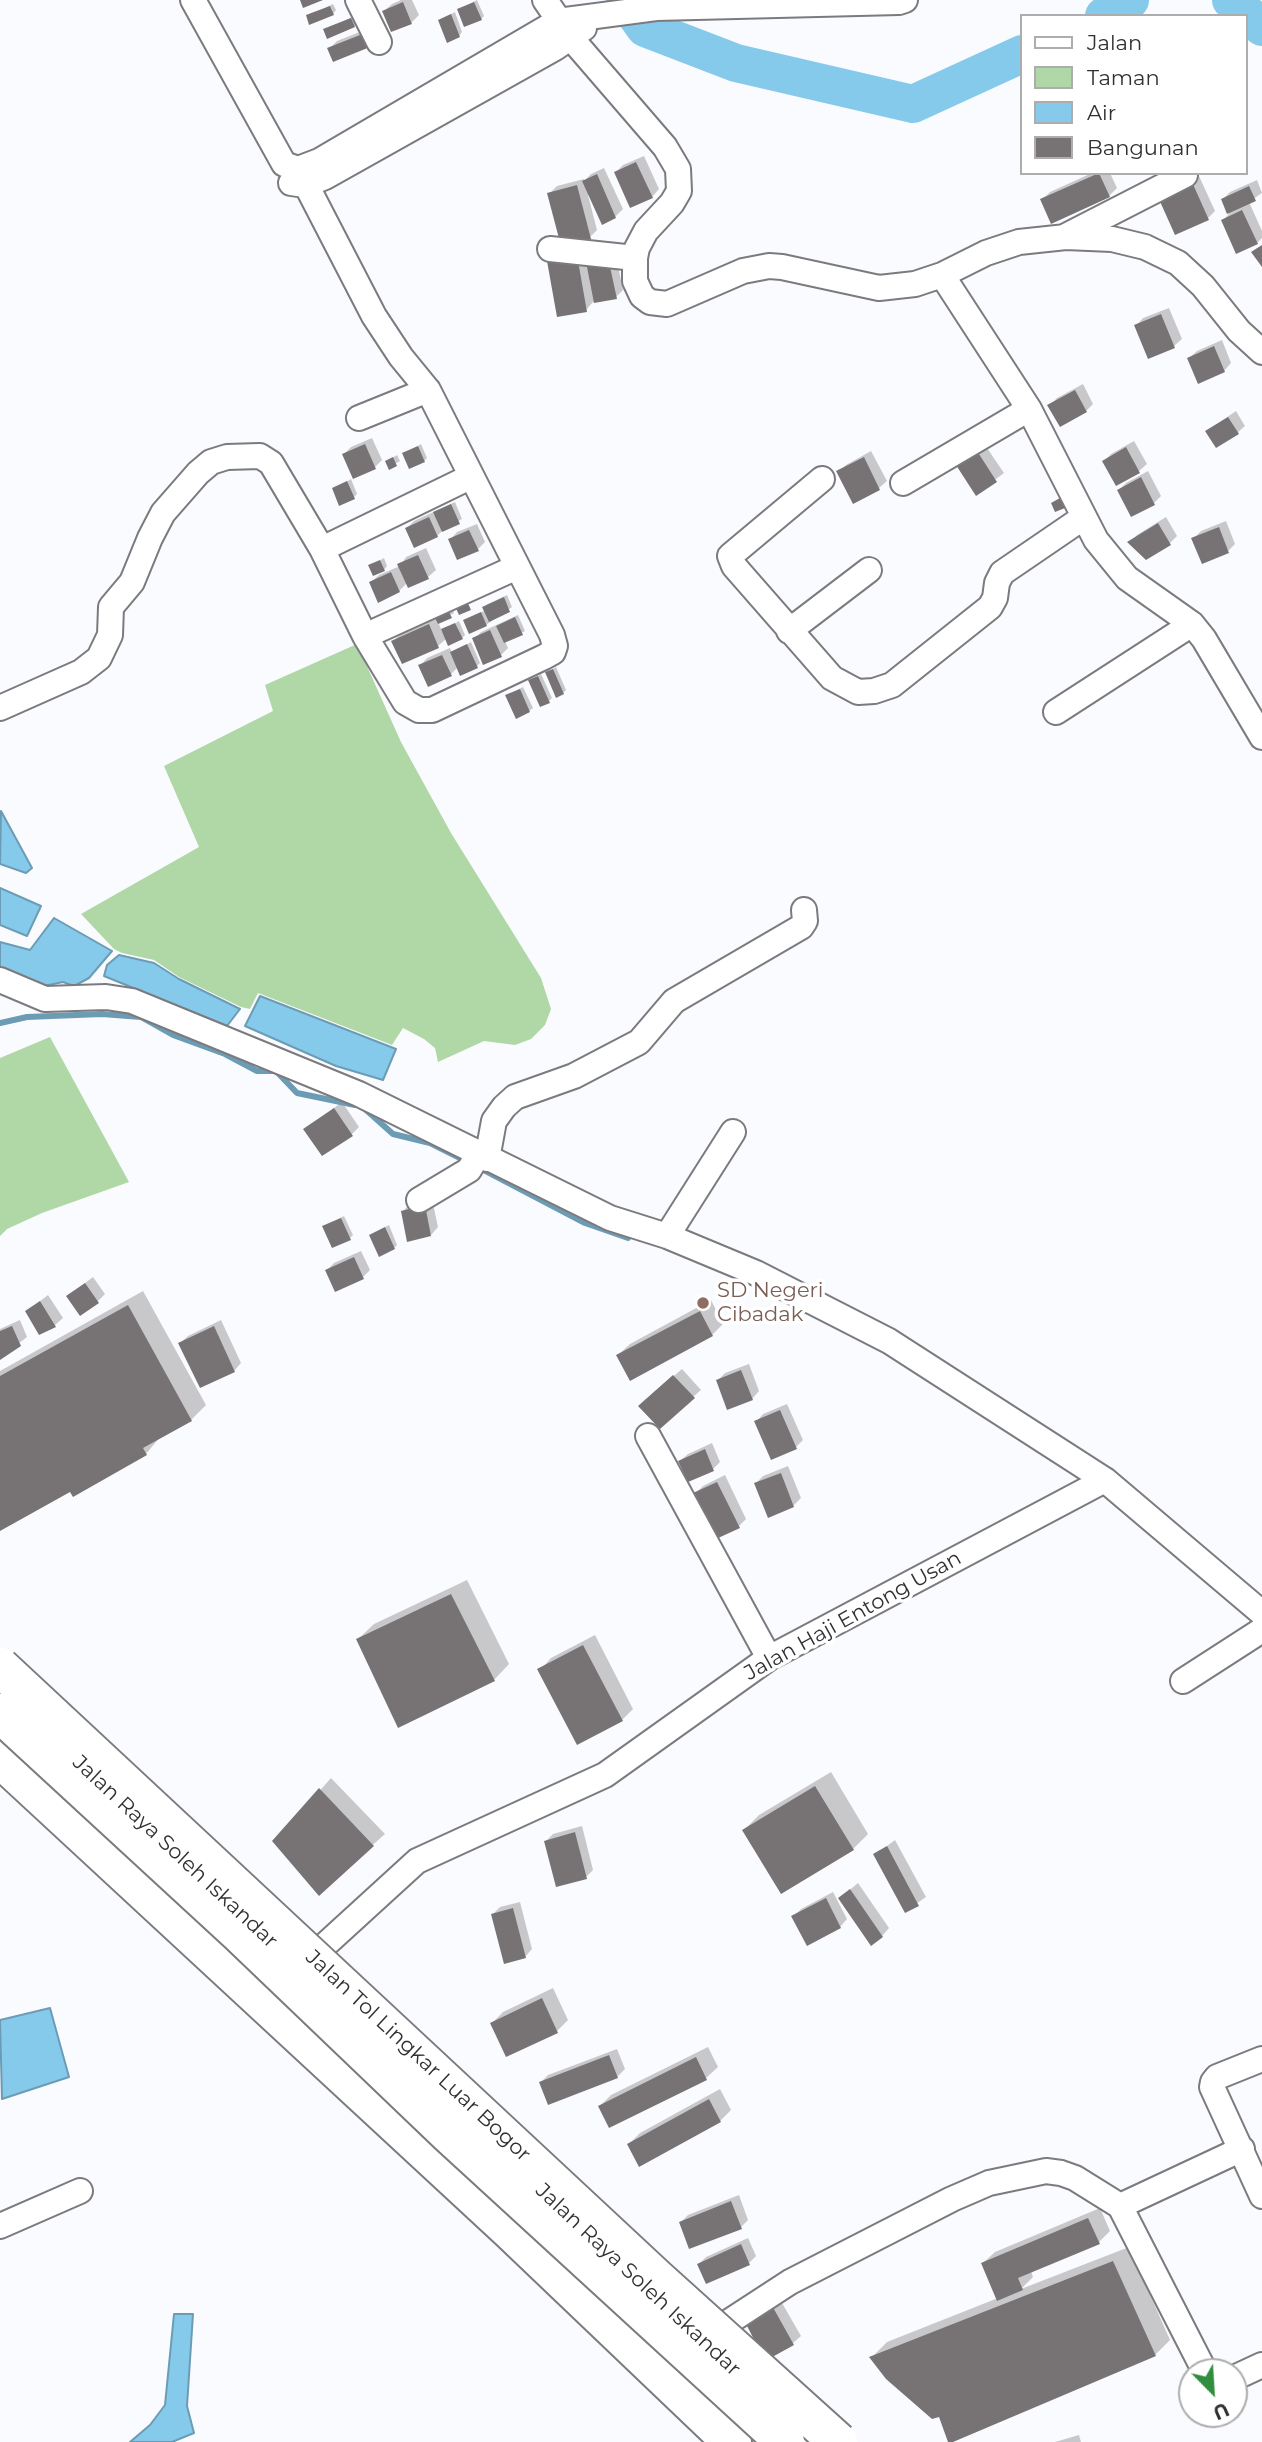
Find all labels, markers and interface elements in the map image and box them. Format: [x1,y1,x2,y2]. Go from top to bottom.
legend [1020,14,1248,175]
text: Jalan [1087,30,1142,55]
text: Taman [1087,65,1160,90]
text: Air [1087,100,1116,125]
text: Bangunan [1087,135,1199,160]
place label: SD Negeri Cibadak [717,1278,823,1328]
marker: SD Negeri Cibadak [695,1295,711,1311]
street label: Jalan Haji Entong Usan [740,1546,966,1686]
street label: Jalan Raya Soleh Iskandar [67,1750,283,1954]
street label: Jalan Tol Lingkar Luar Bogor [300,1945,536,2167]
street label: Jalan Raya Soleh Iskandar [530,2178,746,2382]
north arrow [1178,2358,1248,2428]
text: U [1209,2397,1232,2424]

